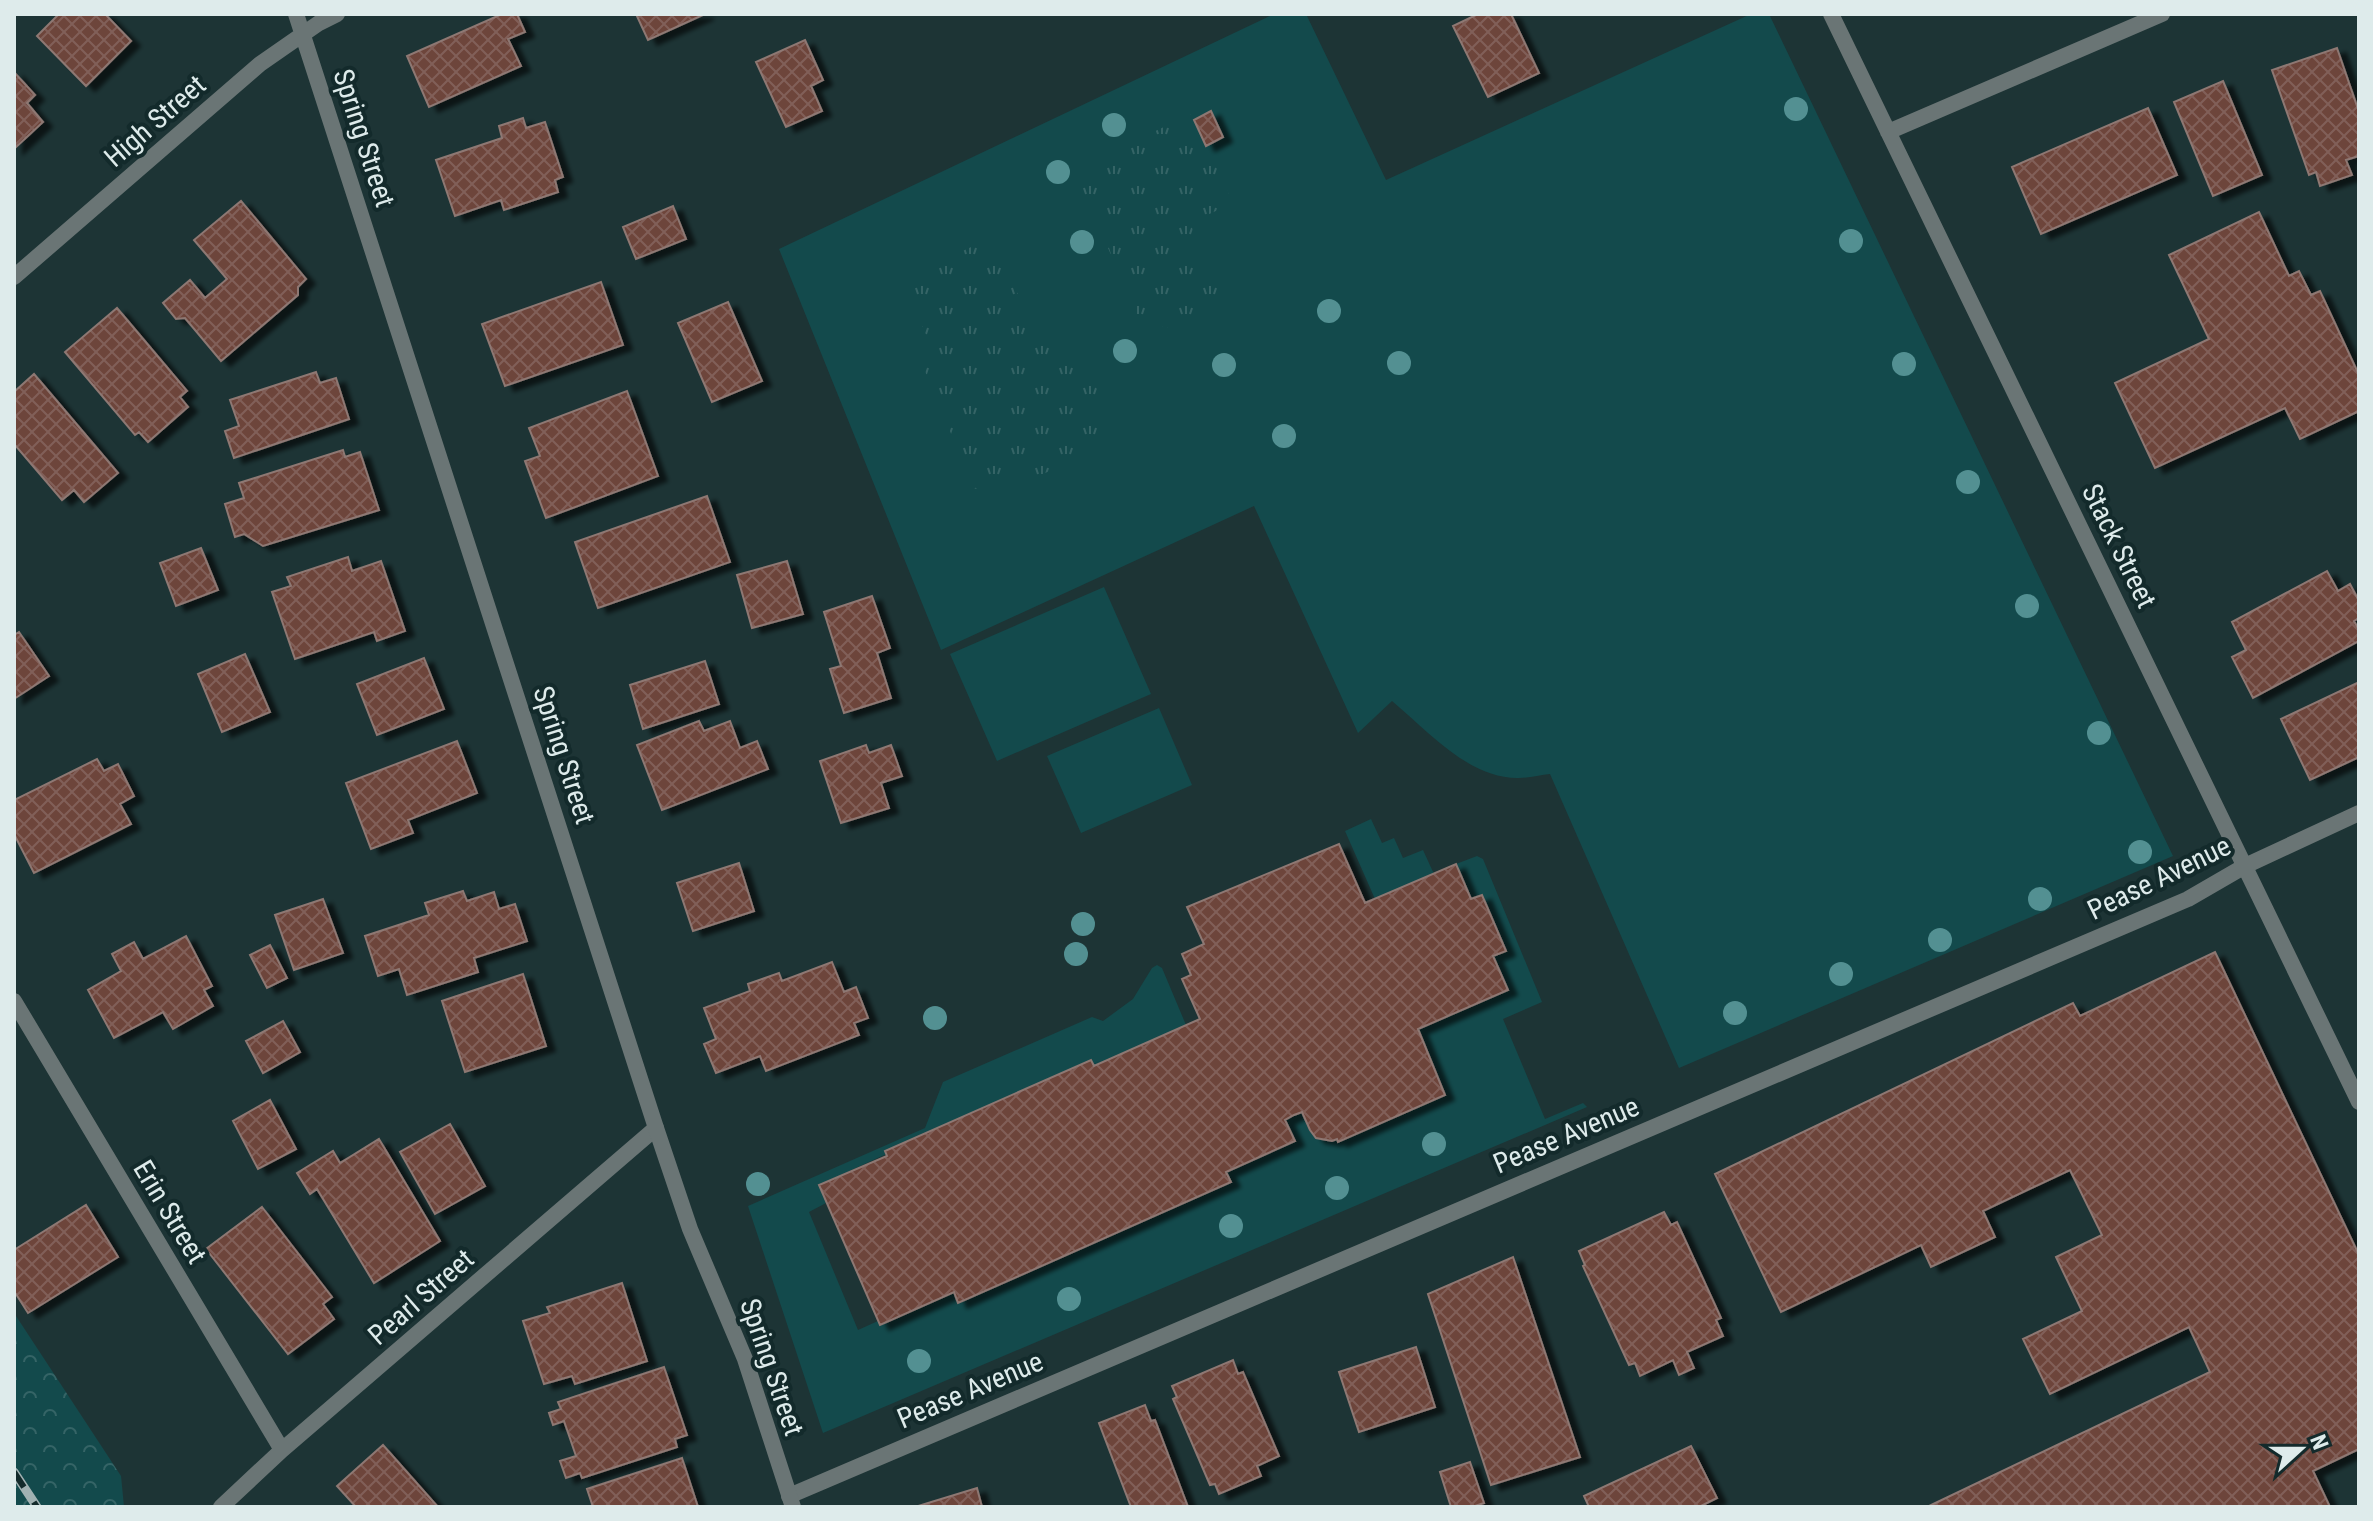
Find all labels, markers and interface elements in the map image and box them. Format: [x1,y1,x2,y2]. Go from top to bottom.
street label: Spring Street [326,65,402,211]
street label: High Street [98,68,212,174]
street label: Stack Street [2075,479,2163,613]
street label: Spring Street [526,682,602,828]
street label: Pease Avenue [2082,829,2236,927]
street label: Pease Avenue [1488,1090,1644,1180]
street label: Erin Street [126,1154,214,1270]
street label: Pearl Street [362,1242,480,1352]
street label: Spring Street [733,1294,811,1440]
street label: Pease Avenue [892,1345,1048,1435]
north arrow [2261,1409,2341,1489]
text: N [2305,1431,2333,1453]

